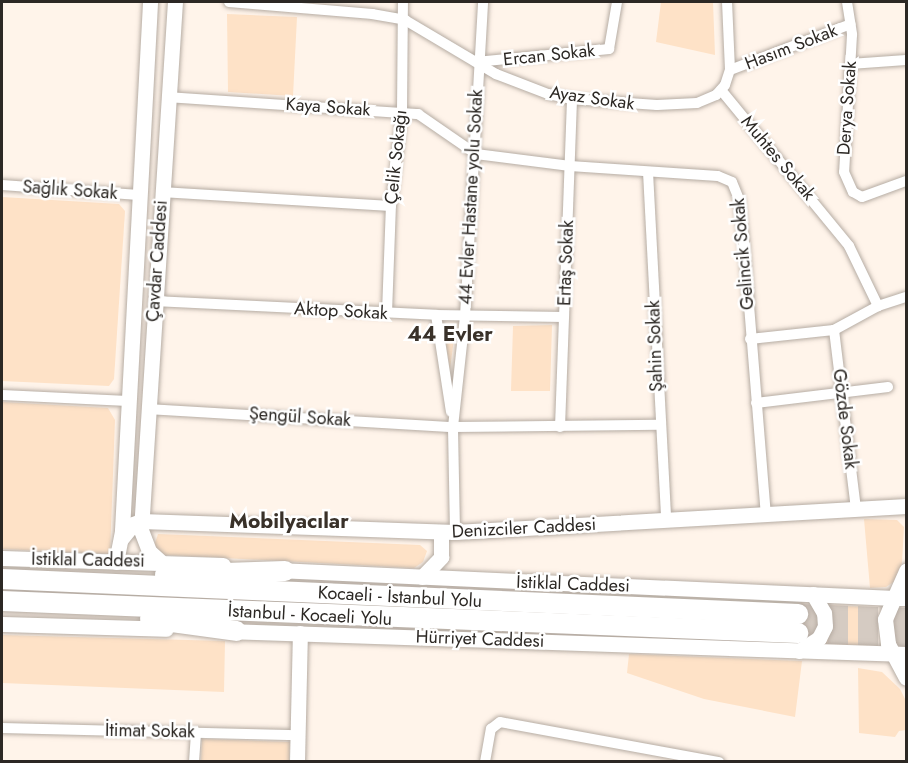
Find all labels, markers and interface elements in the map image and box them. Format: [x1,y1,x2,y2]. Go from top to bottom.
street label: Hasım Sokak [742,20,840,74]
street label: Ercan Sokak [502,39,596,71]
street label: Derya Sokak [833,60,861,156]
street label: Ayaz Sokak [548,81,636,115]
street label: 44 Evler Hastane yolu Sokak [455,89,487,305]
street label: Kaya Sokak [285,93,371,121]
street label: Çelik Sokağı [380,109,412,205]
street label: Muhtes Sokak [736,111,820,205]
street label: Sağlık Sokak [22,176,118,204]
street label: Gelincik Sokak [727,197,759,311]
street label: Çavdar Caddesi [142,199,172,323]
street label: Ertaş Sokak [554,220,578,306]
street label: Aktop Sokak [294,298,388,324]
street label: Şahin Sokak [643,300,667,392]
district label: 44 Evler [407,321,493,347]
street label: Gözde Sokak [828,368,862,470]
street label: Şengül Sokak [248,403,352,431]
district label: Mobilyacılar [229,508,349,534]
street label: Denizciler Caddesi [451,513,597,543]
street label: İstiklal Caddesi [31,548,145,572]
street label: İstiklal Caddesi [516,571,630,597]
street label: Kocaeli - İstanbul Yolu [317,582,483,612]
street label: İstanbul - Kocaeli Yolu [227,600,393,630]
street label: Hürriyet Caddesi [415,626,545,652]
street label: İtimat Sokak [105,719,195,743]

